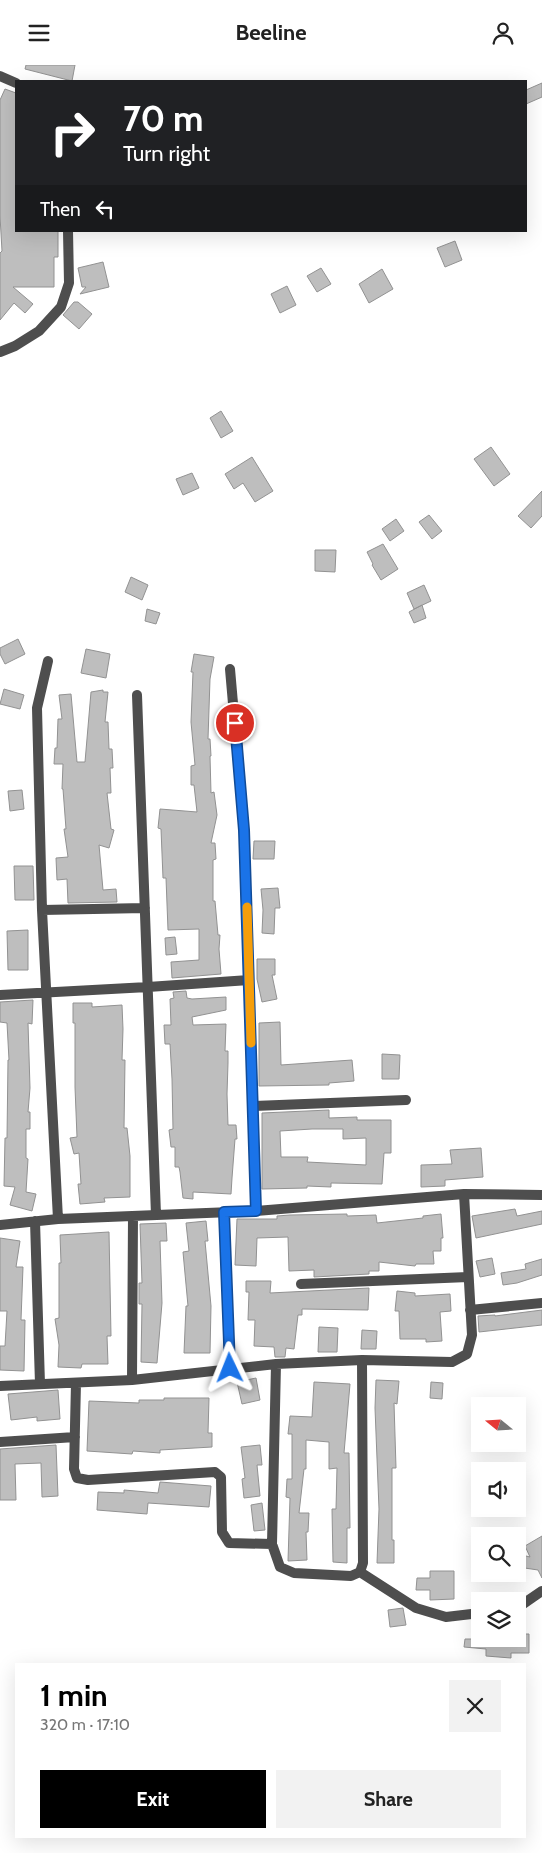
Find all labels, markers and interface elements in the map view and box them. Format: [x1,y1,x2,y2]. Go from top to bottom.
icon: menu [25,19,53,47]
text: Beeline [236,19,306,46]
icon: person [489,19,517,47]
text: 70 m [123,97,204,140]
icon: right [40,100,105,165]
text: Turn right [123,140,210,167]
icon: left [91,195,119,223]
text: Then [40,198,81,221]
pin [214,702,256,744]
icon: arrive [221,709,249,737]
position arrow [203,1341,255,1393]
north arrow [471,1397,526,1453]
map controls [471,1397,526,1647]
button: sound [471,1462,526,1517]
button: search [471,1527,526,1582]
button: layers [471,1592,526,1647]
text: 1 min [40,1677,108,1714]
button: close [449,1680,501,1732]
text: 320 m · 17:10 [40,1715,130,1734]
button: Exit [40,1770,266,1828]
button: Share [276,1770,501,1828]

